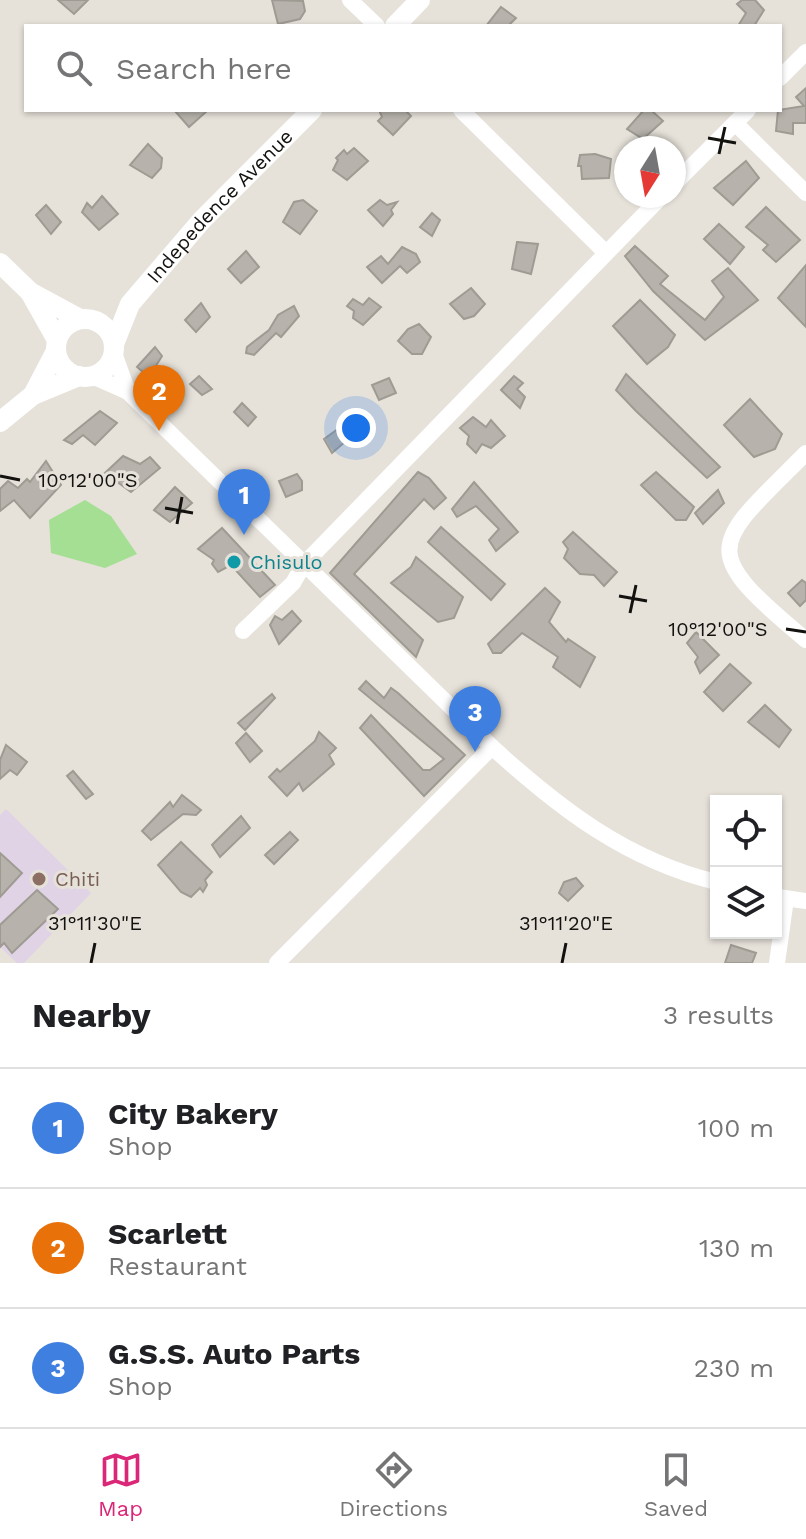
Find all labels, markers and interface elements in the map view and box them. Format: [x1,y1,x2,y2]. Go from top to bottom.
search box [24,24,782,112]
icon: search [52,46,96,90]
text: Search here [116,51,292,86]
street label: Indepedence Avenue [142,124,298,288]
north arrow [614,136,686,208]
pin: 2 [133,365,185,431]
your location [336,408,376,448]
text: 10°12'00"S [38,468,138,492]
pin: 1 [218,469,270,535]
place label: Chisulo [250,550,322,574]
marker: Chisulo [225,553,243,571]
text: 10°12'00"S [668,617,768,641]
pin: 3 [449,686,501,752]
map controls [710,795,782,939]
button: locate [710,795,782,867]
place label: Chiti [55,867,100,891]
button: layers [710,867,782,939]
marker: Chiti [30,870,48,888]
text: 31°11'30"E [48,911,142,935]
text: 31°11'20"E [519,911,613,935]
text: Nearby [32,995,151,1035]
text: 3 results [663,1000,774,1030]
text: City Bakery [108,1096,278,1131]
text: 1 [52,1113,64,1143]
text: 100 m [698,1113,774,1143]
text: Shop [108,1131,173,1161]
text: Scarlett [108,1216,227,1251]
text: 2 [50,1233,66,1263]
text: 130 m [699,1233,774,1263]
text: Restaurant [108,1251,247,1281]
text: G.S.S. Auto Parts [108,1336,360,1371]
text: 3 [50,1353,66,1383]
text: 230 m [694,1353,774,1383]
text: Shop [108,1371,173,1401]
tab: Map [98,1448,143,1521]
tab: Directions [339,1448,448,1521]
tab: Saved [644,1448,708,1521]

